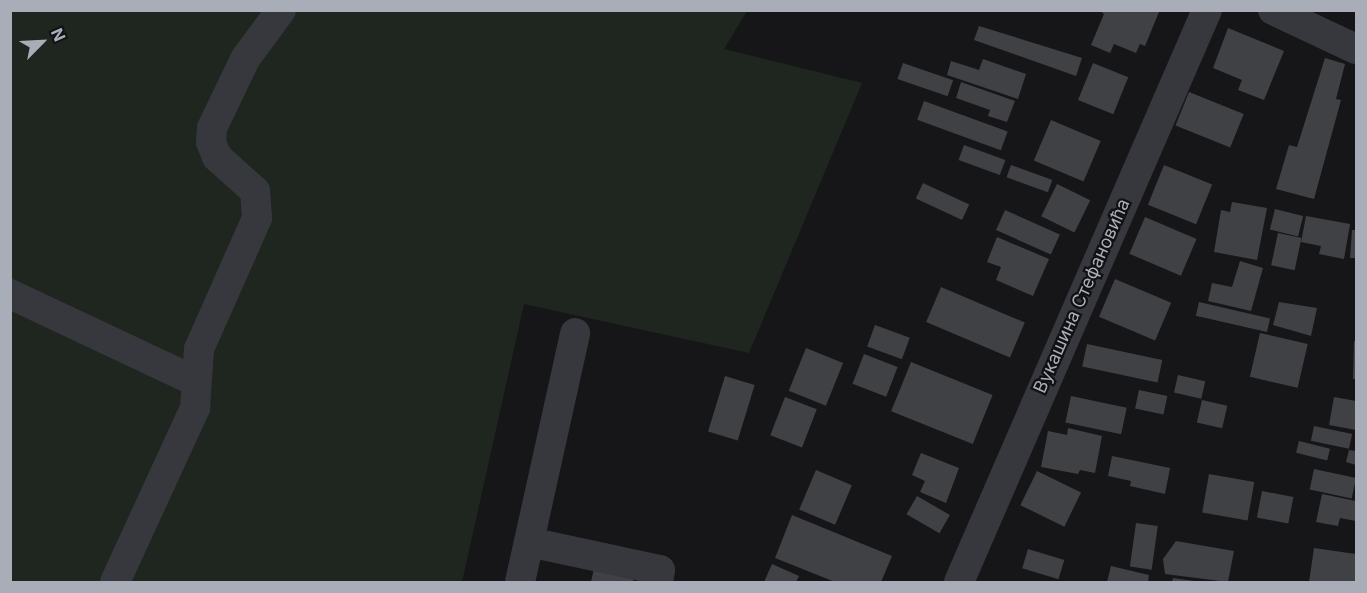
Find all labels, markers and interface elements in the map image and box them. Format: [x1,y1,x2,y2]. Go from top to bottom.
north arrow [12,12,72,72]
text: N [47,25,70,44]
street label: Вукашина Стефановића [1029,195,1135,397]

